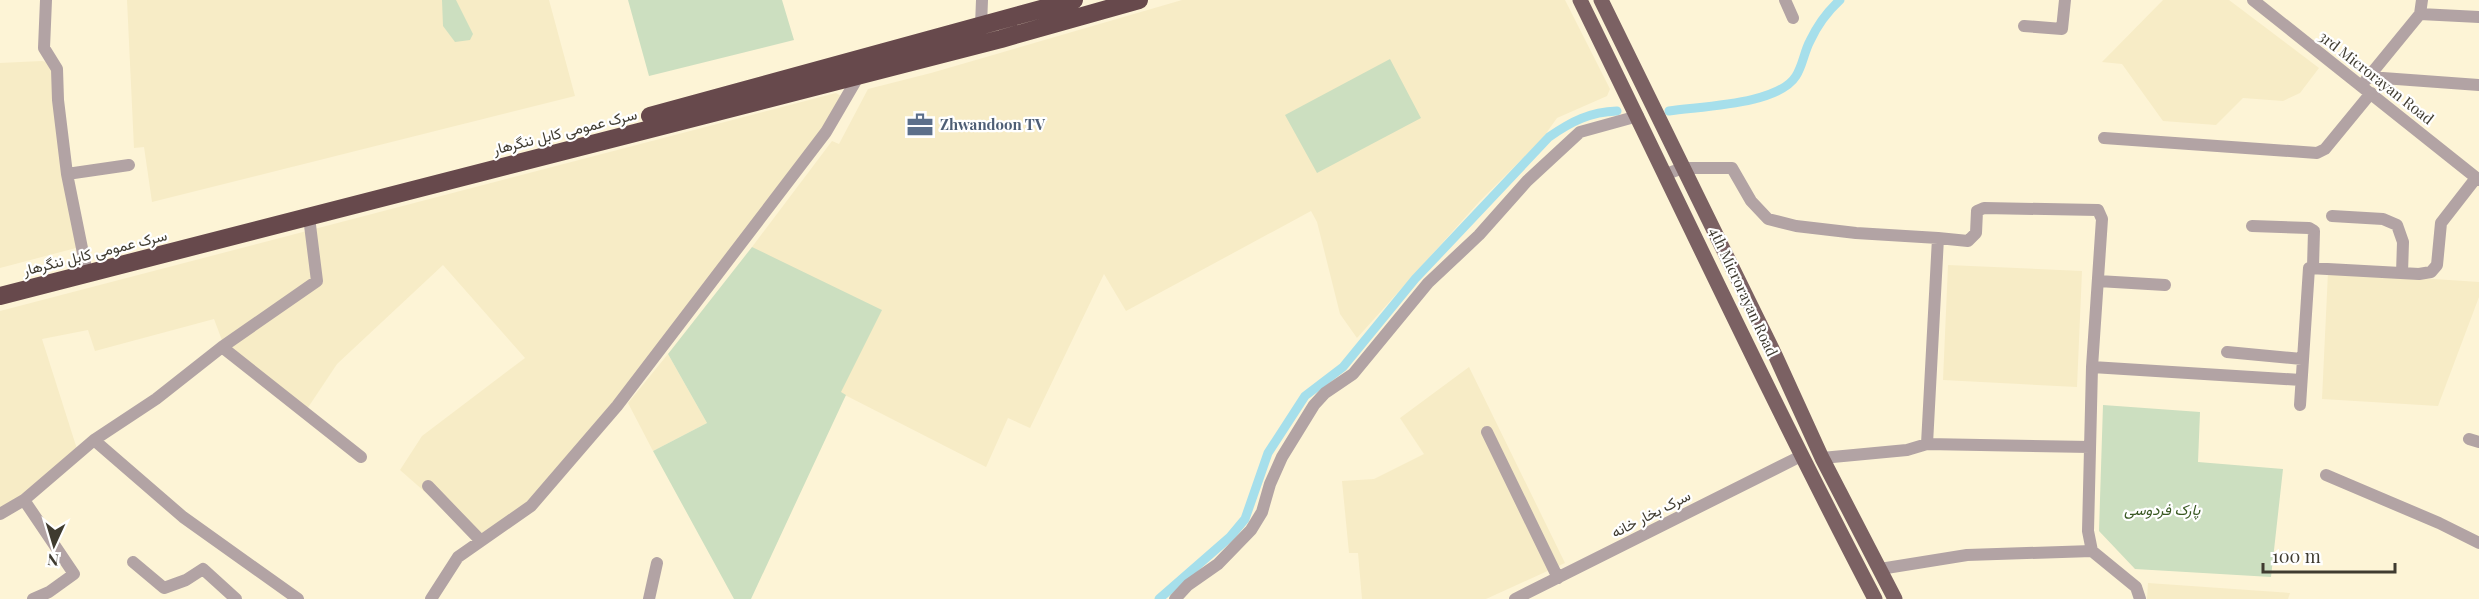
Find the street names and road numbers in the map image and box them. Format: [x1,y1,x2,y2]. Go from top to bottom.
street label: 3rd Microrayan Road [2315,26,2438,129]
street label: سرک عمومی کابل ننگرهار [490,103,639,160]
street label: سرک عمومی کابل ننگرهار [20,224,169,281]
street label: 4th Microrayan Road [1705,224,1783,360]
street label: سرک بخار خانه [1607,484,1694,542]

